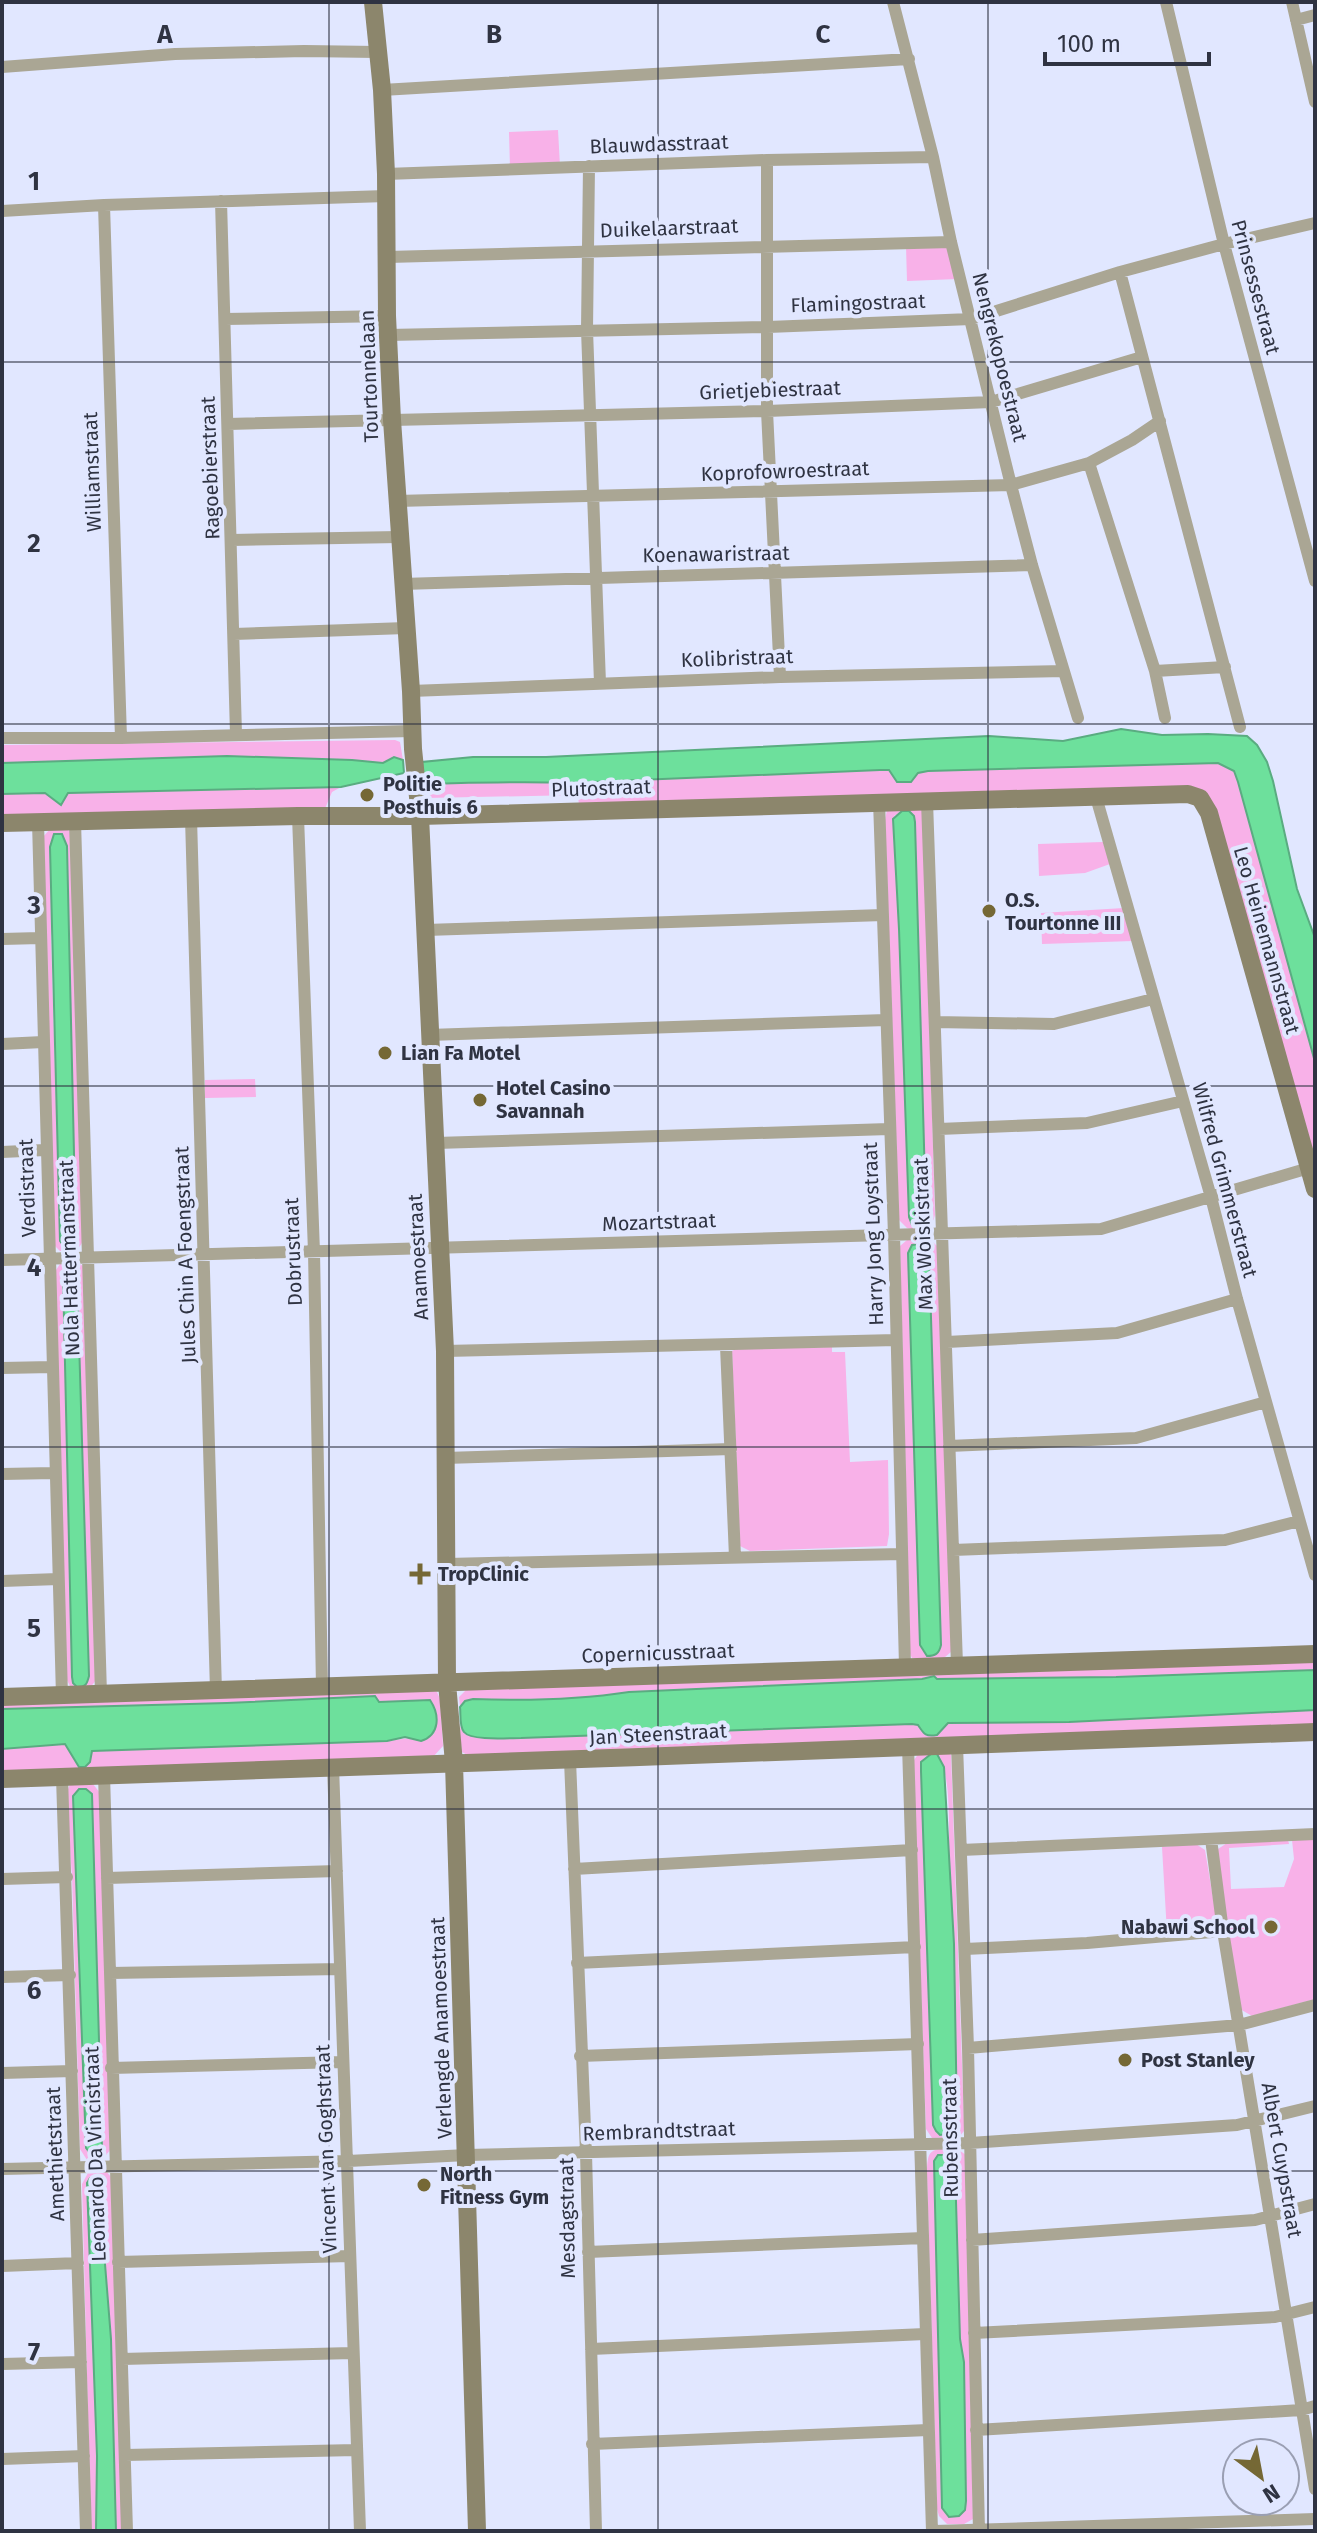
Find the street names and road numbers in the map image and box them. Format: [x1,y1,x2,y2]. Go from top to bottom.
street label: Blauwdasstraat [589,130,730,158]
street label: Duikelaarstraat [599,214,739,242]
street label: Prinsessestraat [1226,217,1286,358]
street label: Nengrekopoestraat [967,270,1033,445]
street label: Flamingostraat [790,289,927,317]
street label: Tourtonnelaan [355,309,383,443]
street label: Grietjebiestraat [699,376,842,404]
street label: Ragoebierstraat [195,395,224,540]
street label: Williamstraat [78,411,106,532]
street label: Koprofowroestraat [700,456,870,486]
street label: Koenawaristraat [642,541,791,567]
street label: Kolibristraat [680,644,794,672]
street label: Plutostraat [551,774,652,802]
street label: Leo Heinemannstraat [1229,843,1305,1037]
street label: Wilfred Grimmerstraat [1187,1080,1263,1281]
street label: Verdistraat [13,1137,41,1238]
street label: Harry Jong Loystraat [858,1141,888,1326]
street label: Jules Chin A Foengstraat [169,1145,201,1364]
street label: Max Woiskistraat [908,1156,938,1311]
street label: Nola Hattermanstraat [54,1159,84,1357]
street label: Anamoestraat [403,1193,433,1321]
street label: Dobrustraat [279,1197,307,1307]
street label: Mozartstraat [602,1208,717,1236]
street label: Copernicusstraat [581,1638,736,1668]
street label: Jan Steenstraat [589,1718,728,1750]
street label: Verlengde Anamoestraat [425,1916,457,2139]
street label: Vincent van Goghstraat [310,2043,342,2254]
street label: Leonardo Da Vincistraat [79,2045,111,2262]
street label: Rubensstraat [937,2077,963,2198]
street label: Albert Cuypstraat [1257,2081,1308,2240]
street label: Amethietstraat [41,2086,69,2222]
street label: Rembrandtstraat [582,2116,737,2146]
street label: Mesdagstraat [554,2156,580,2279]

